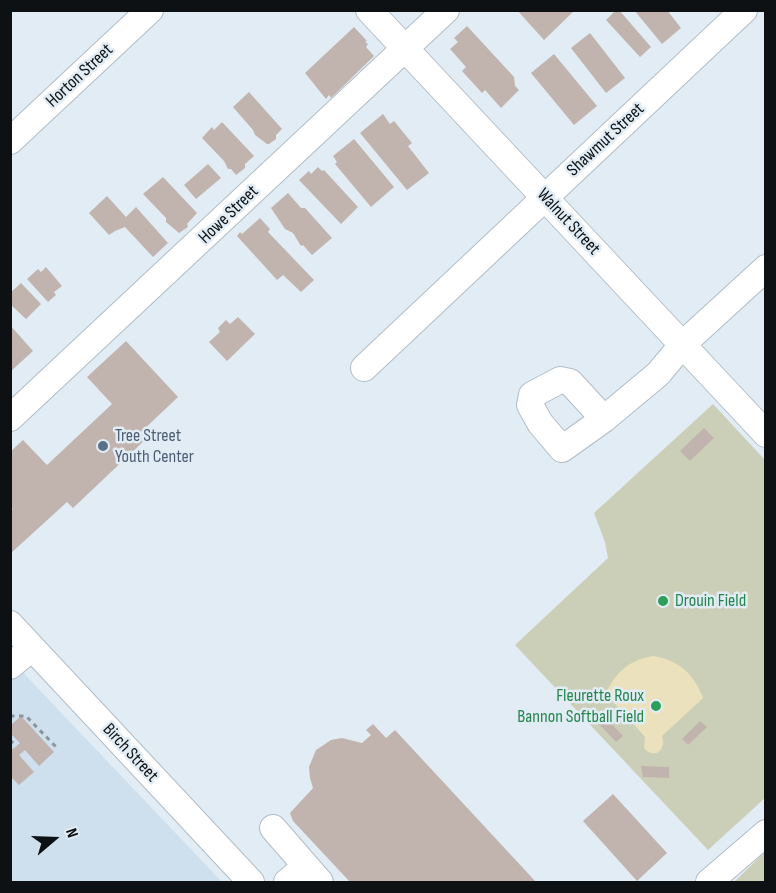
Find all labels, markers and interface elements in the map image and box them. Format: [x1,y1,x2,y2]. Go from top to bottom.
street label: Horton Street [42,40,118,112]
street label: Shawmut Street [563,99,649,181]
street label: Howe Street [195,181,263,249]
street label: Walnut Street [532,184,604,260]
place label: Tree Street Youth Center [115,425,194,468]
marker: Tree Street Youth Center [96,439,110,453]
place label: Drouin Field [675,590,746,612]
marker: Drouin Field [656,594,670,608]
place label: Fleurette Roux Bannon Softball Field [517,685,644,728]
marker: Fleurette Roux Bannon Softball Field [649,699,663,713]
street label: Birch Street [98,719,162,787]
north arrow [24,809,84,869]
text: N [61,826,82,840]

